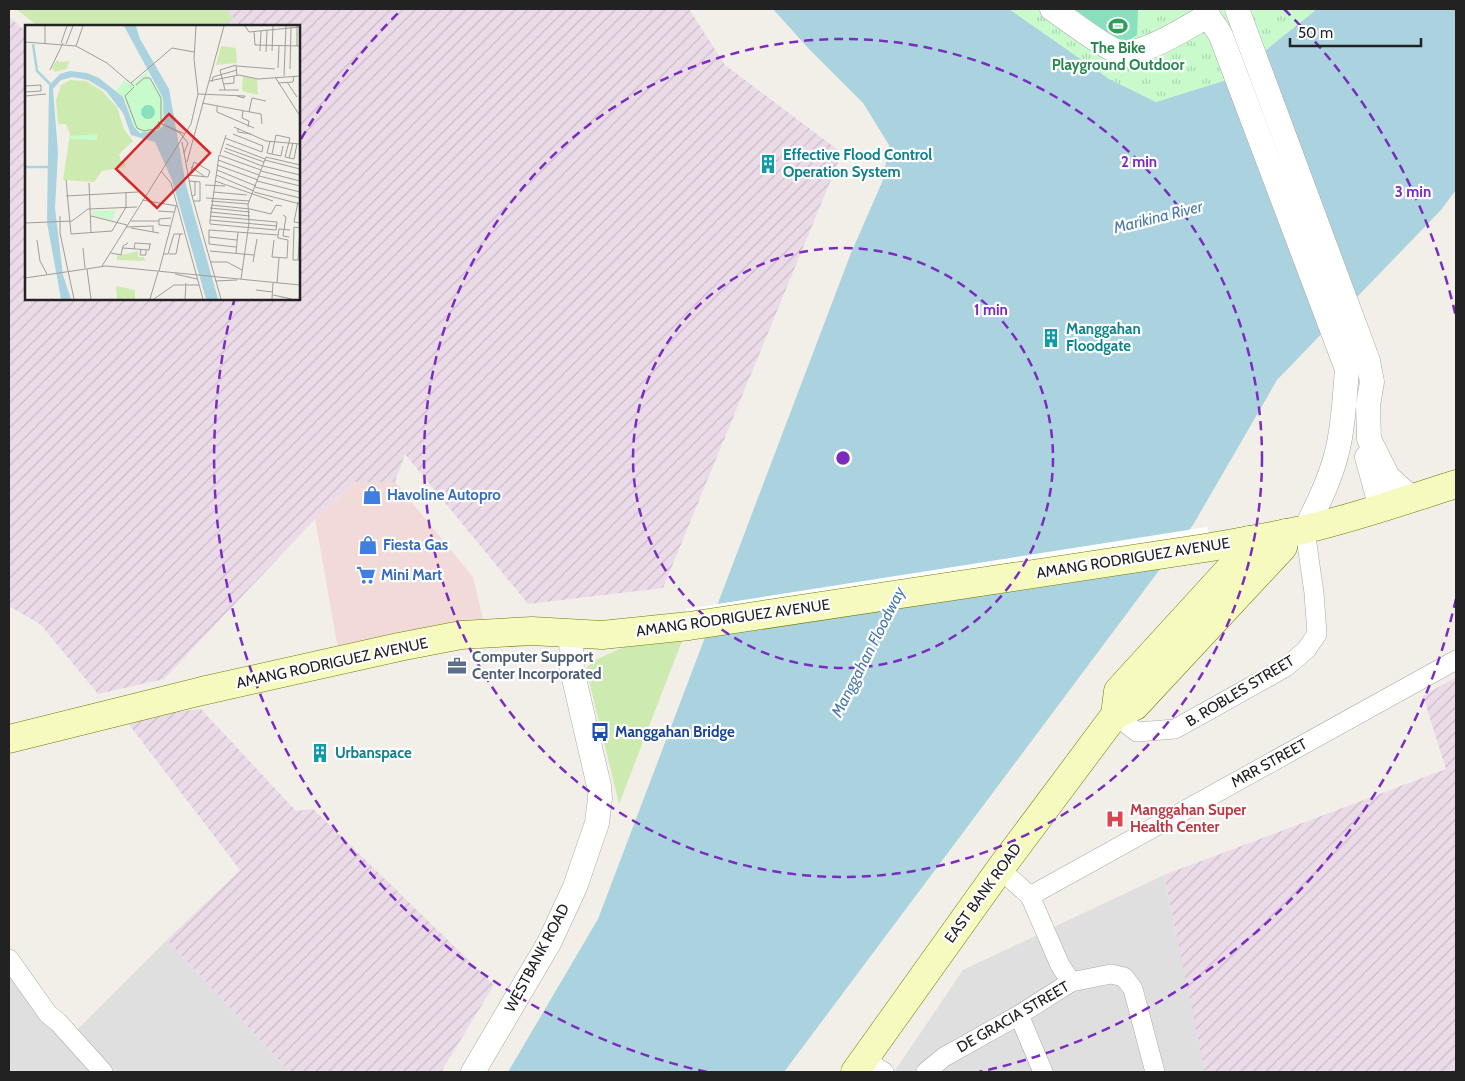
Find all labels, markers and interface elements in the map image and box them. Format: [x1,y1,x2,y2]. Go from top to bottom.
sports icon: The Bike Playground Outdoor [1107,15,1129,37]
scale bar [1290,15,1421,47]
text: 50 m [1298,24,1333,42]
inset map [25,25,300,300]
place label: The Bike Playground Outdoor [1052,39,1184,74]
place label: Effective Flood Control Operation System [783,146,932,181]
building icon: Effective Flood Control Operation System [757,153,779,175]
text: 2 min [1121,153,1157,171]
text: 3 min [1395,183,1431,201]
water label: Marikina River [1111,197,1205,237]
text: 1 min [974,301,1008,319]
place label: Manggahan Floodgate [1066,320,1141,355]
building icon: Manggahan Floodgate [1040,327,1062,349]
centre of rings [834,449,852,467]
shop icon: Havoline Autopro [361,484,383,506]
place label: Havoline Autopro [387,486,501,504]
shop icon: Fiesta Gas [357,534,379,556]
street label: AMANG RODRIGUEZ AVENUE [1035,534,1231,582]
place label: Fiesta Gas [383,536,448,554]
supermarket icon: Mini Mart [355,564,377,586]
place label: Mini Mart [381,566,442,584]
water label: Manggahan Floodway [827,583,909,721]
street label: AMANG RODRIGUEZ AVENUE [635,595,831,641]
street label: AMANG RODRIGUEZ AVENUE [234,634,430,692]
place label: Computer Support Center Incorporated [472,648,602,683]
street label: B. ROBLES STREET [1182,652,1298,730]
office icon: Computer Support Center Incorporated [446,655,468,677]
bus stop icon: Manggahan Bridge [589,721,611,743]
place label: Manggahan Bridge [615,723,735,741]
street label: MRR STREET [1228,735,1310,791]
building icon: Urbanspace [309,742,331,764]
place label: Urbanspace [335,744,412,762]
place label: Manggahan Super Health Center [1130,801,1246,836]
hospital icon: Manggahan Super Health Center [1104,808,1126,830]
street label: EAST BANK ROAD [941,840,1025,946]
street label: WESTBANK ROAD [501,901,573,1015]
street label: DE GRACIA STREET [954,977,1072,1057]

